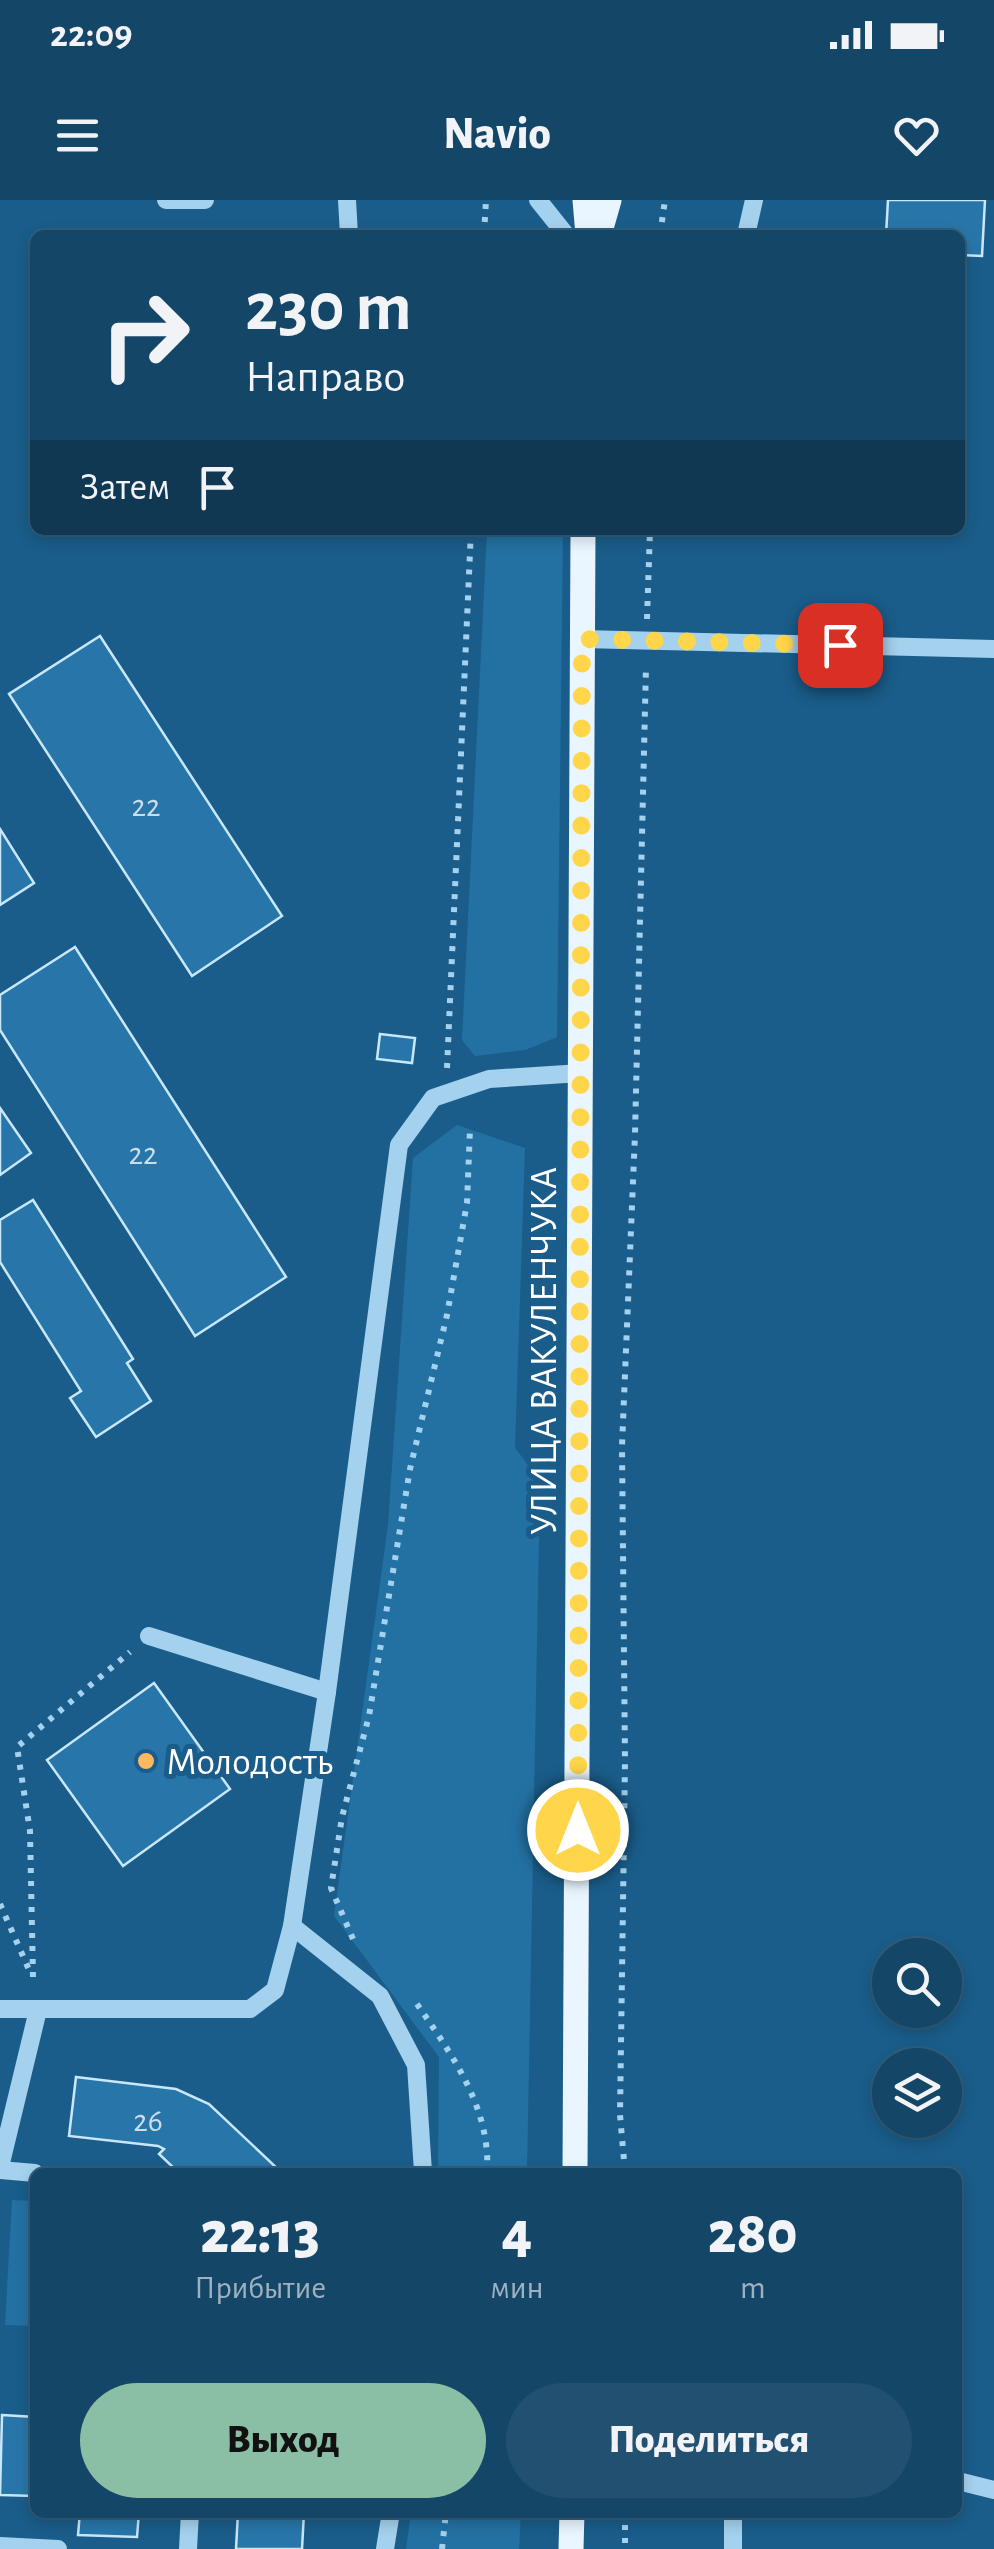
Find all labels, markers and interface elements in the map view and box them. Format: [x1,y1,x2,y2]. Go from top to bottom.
text: 22:09 [50,16,133,54]
icon: menu [50,108,105,163]
icon: heart [889,108,944,163]
text: Navio [443,112,551,157]
icon: right [80,270,210,400]
text: 230 m [245,273,412,343]
text: Направо [245,355,405,400]
icon: arrive [190,460,245,515]
text: Затем [80,469,170,507]
pin [798,603,883,688]
icon: arrive [813,618,868,673]
house number: 22 [131,790,161,822]
house number: 22 [128,1138,158,1170]
street label: УЛИЦА ВАКУЛЕНЧУКА [526,1167,564,1535]
place label: Молодость [166,1744,333,1782]
marker: Молодость [135,1750,157,1772]
position arrow [526,1778,630,1882]
map controls [872,1938,962,2138]
button: search [872,1938,962,2028]
button: layers [872,2048,962,2138]
house number: 26 [133,2105,163,2137]
text: 22:13 [200,2204,320,2264]
text: 4 [502,2204,532,2264]
text: 280 [708,2204,798,2264]
text: Прибытие [194,2272,326,2304]
text: мин [490,2272,544,2304]
text: m [740,2272,766,2304]
button: Выход [80,2383,486,2498]
button: Поделиться [506,2383,912,2498]

